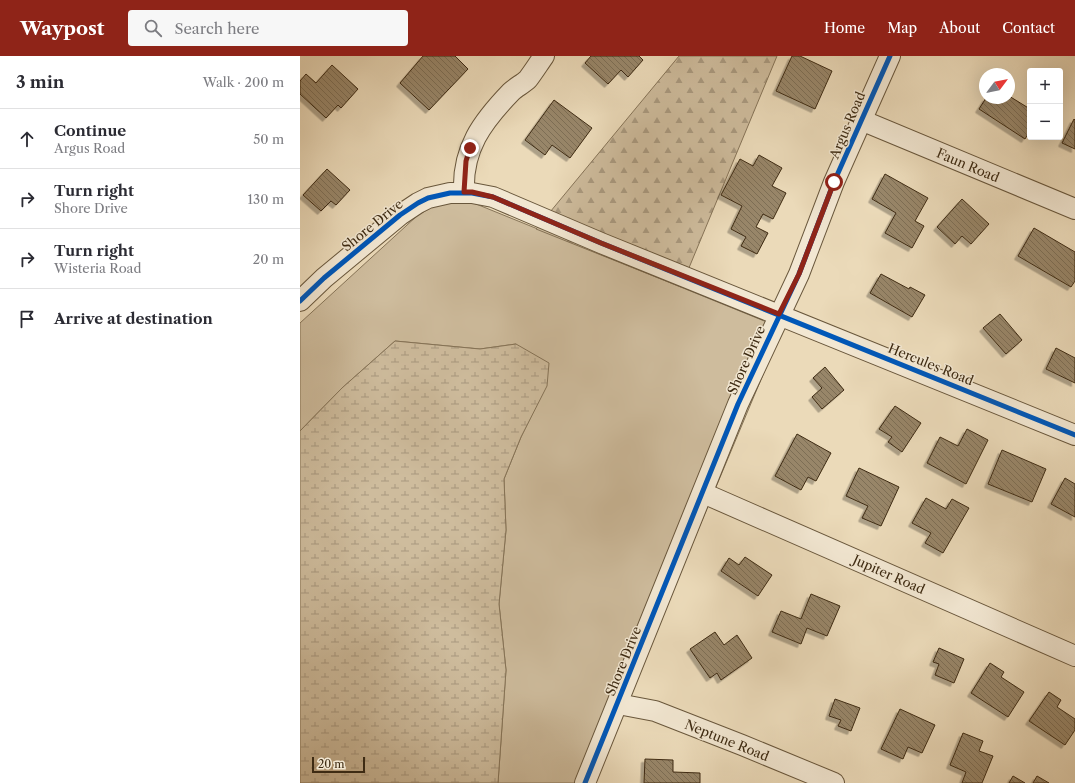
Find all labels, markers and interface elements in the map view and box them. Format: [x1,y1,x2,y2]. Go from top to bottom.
search box [128,10,408,46]
text: Waypost [20,17,104,40]
icon: search [142,17,164,39]
text: Search here [174,19,259,38]
text: Home [824,19,865,37]
text: Map [887,19,917,37]
text: About [939,19,980,37]
text: Contact [1002,19,1055,37]
north arrow [979,68,1015,104]
map controls [1027,68,1063,140]
button: + [1027,68,1063,104]
text: 3 min [16,72,65,92]
text: Walk · 200 m [203,74,284,90]
street label: Argus Road [825,89,868,162]
button: − [1027,104,1063,140]
text: Continue [54,121,126,140]
icon: ahead [16,128,38,150]
text: 50 m [253,131,284,147]
route end [461,139,479,157]
text: Argus Road [54,140,125,156]
street label: Faun Road [934,145,1002,185]
route start [825,173,843,191]
text: Turn right [54,181,134,200]
icon: right [16,188,38,210]
text: 130 m [248,191,284,207]
street label: Shore Drive [338,196,406,254]
text: Shore Drive [54,200,128,216]
text: Turn right [54,241,134,260]
icon: right [16,248,38,270]
text: 20 m [253,251,284,267]
text: Wisteria Road [54,260,141,276]
icon: arrive [16,308,38,330]
text: Arrive at destination [54,309,213,328]
street label: Shore Drive [724,323,768,397]
street label: Hercules Road [886,340,976,388]
street label: Jupiter Road [849,550,928,597]
street label: Shore Drive [602,624,644,698]
street label: Neptune Road [683,716,771,764]
scale bar [312,755,365,774]
text: 20 m [318,757,344,771]

